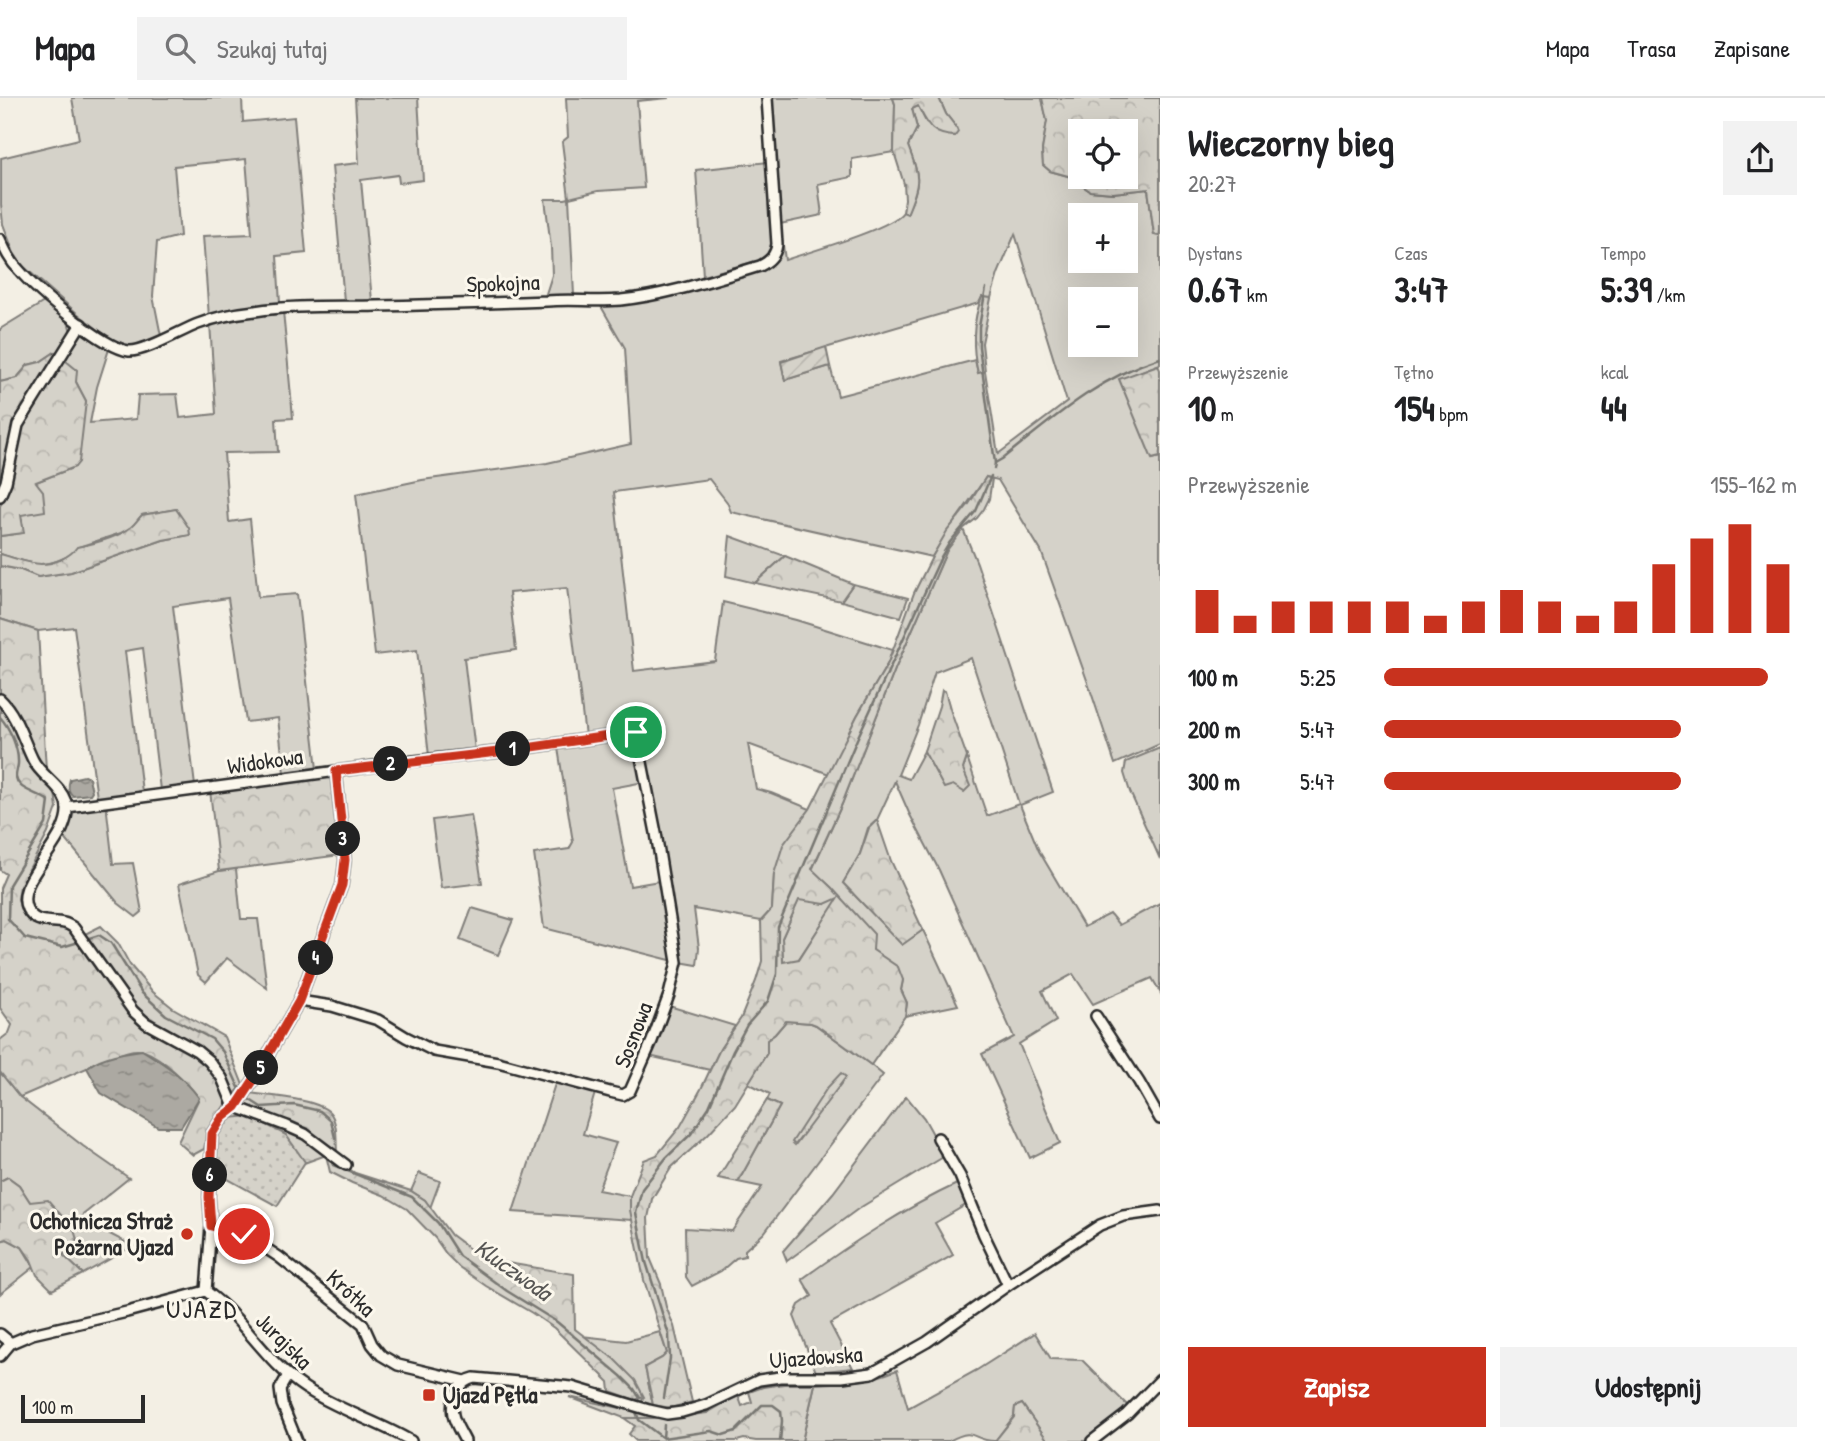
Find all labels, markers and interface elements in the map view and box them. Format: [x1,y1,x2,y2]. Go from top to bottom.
search box [137,17,627,80]
text: Mapa [35,26,95,70]
icon: search [161,29,199,67]
text: Szukaj tutaj [217,31,328,66]
text: Mapa [1546,32,1589,64]
text: Trasa [1627,32,1676,64]
text: Zapisane [1714,32,1790,64]
text: Wieczorny bieg [1188,116,1394,168]
map controls [1068,119,1138,357]
button: locate [1068,119,1138,189]
button: share [1723,121,1797,195]
text: 20:27 [1188,168,1237,199]
button: + [1068,203,1138,273]
text: Dystans [1188,240,1242,266]
text: Czas [1394,240,1428,266]
text: Tempo [1601,240,1646,266]
street label: Spokojna [466,266,540,299]
text: 0.67 [1188,266,1242,313]
text: 3:47 [1394,266,1449,313]
text: 5:39 [1601,266,1652,313]
text: km [1242,282,1268,308]
text: /km [1652,282,1685,308]
button: − [1068,287,1138,357]
text: Przewyższenie [1188,359,1289,385]
text: Tętno [1394,359,1434,385]
text: kcal [1601,359,1628,385]
text: 10 [1188,385,1216,432]
text: 154 [1394,385,1435,432]
text: 44 [1601,385,1627,432]
text: m [1216,401,1234,427]
text: bpm [1435,401,1468,427]
text: Przewyższenie [1188,469,1310,500]
text: 155–162 m [1710,469,1797,500]
text: 100 m [1188,662,1238,693]
text: 5:25 [1300,662,1336,693]
pin [606,702,666,762]
icon: arrive [617,713,655,751]
text: 200 m [1188,714,1240,745]
text: 5:47 [1300,714,1335,745]
pin: 1 [496,732,530,766]
text: 1 [509,735,516,761]
street label: Widokowa [225,740,305,781]
pin: 2 [374,746,408,782]
text: 2 [386,750,395,776]
text: 300 m [1188,766,1240,797]
text: 5:47 [1300,766,1335,797]
pin: 3 [326,822,360,856]
text: 3 [338,825,347,851]
pin: 4 [298,940,334,976]
text: 4 [312,944,319,970]
street label: Sosnowa [606,998,659,1072]
pin: 5 [244,1051,278,1086]
text: 5 [256,1054,265,1080]
pin: 6 [192,1158,228,1192]
text: 6 [206,1161,213,1187]
pin [214,1204,274,1264]
place label: Ochotnicza Straż Pożarna Ujazd [30,1205,173,1262]
icon: check [225,1215,263,1253]
marker: Ochotnicza Straż Pożarna Ujazd [179,1226,195,1242]
water label: Kluczwoda [468,1231,561,1309]
street label: Krótka [320,1262,383,1323]
district label: UJAZD [166,1291,238,1326]
street label: Jurajska [249,1306,319,1376]
street label: Ujazdowska [768,1338,864,1375]
button: Zapisz [1188,1347,1486,1427]
button: Udostępnij [1500,1347,1797,1427]
place label: Ujazd Pętla [443,1379,537,1410]
marker: Ujazd Pętla [421,1387,437,1403]
scale bar [21,1392,145,1424]
text: 100 m [32,1394,73,1420]

